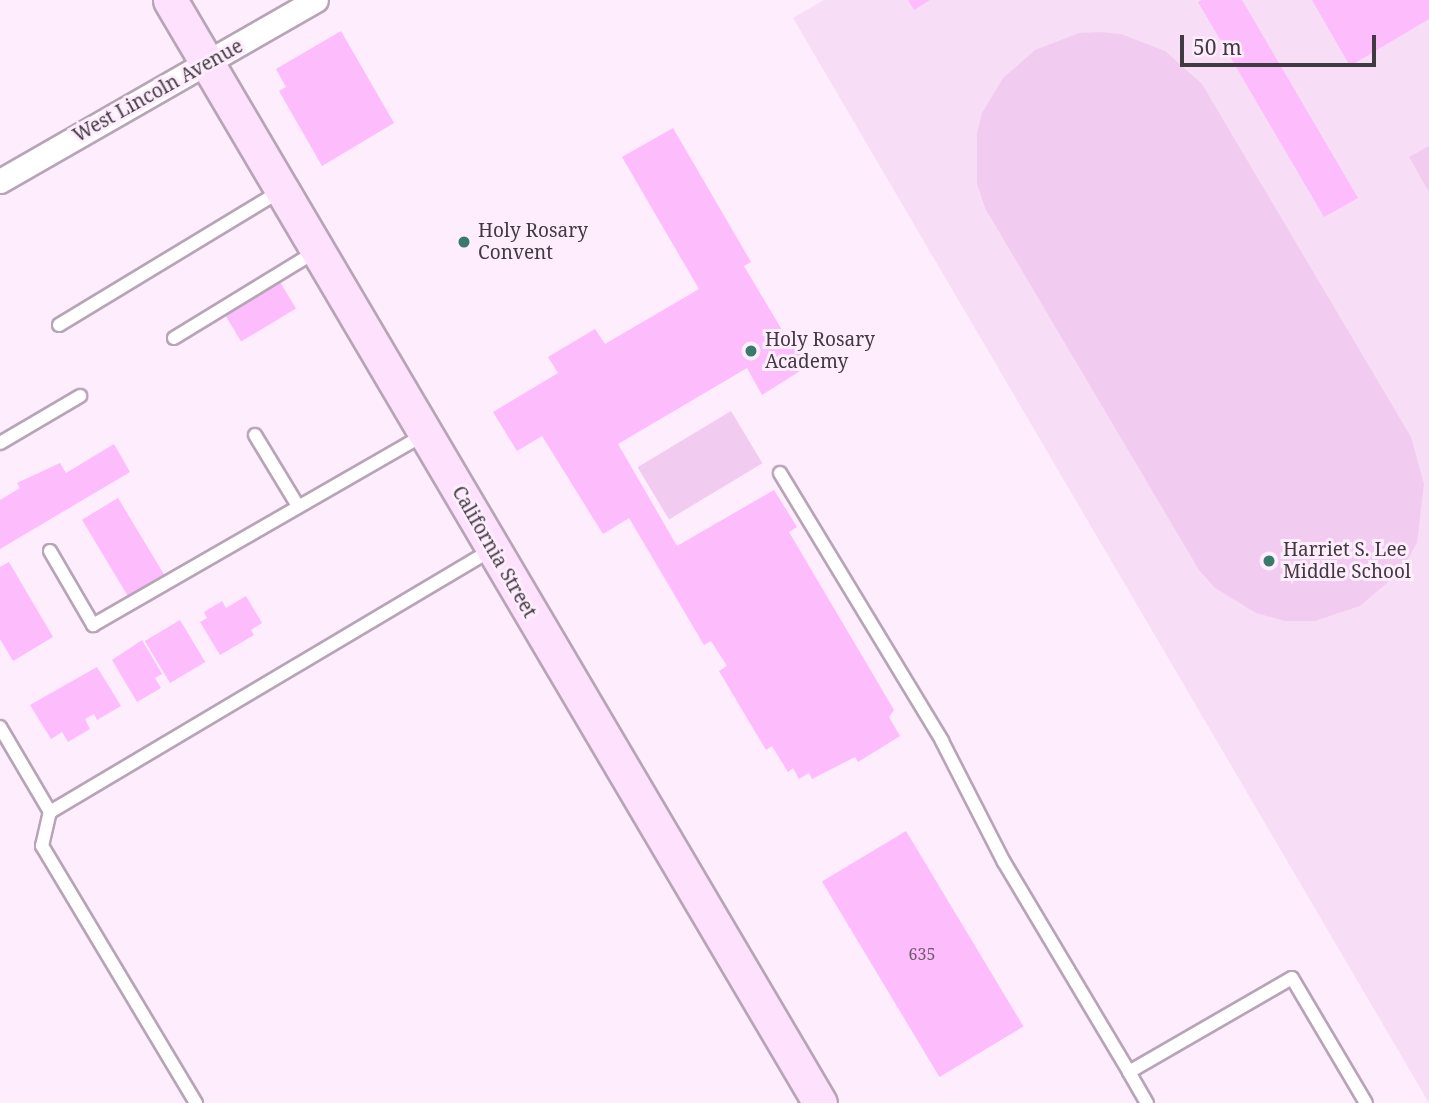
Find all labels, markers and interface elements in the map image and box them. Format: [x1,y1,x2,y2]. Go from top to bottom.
scale bar [1184,21,1380,65]
text: 50 m [1193,33,1242,61]
street label: West Lincoln Avenue [69,35,247,147]
place label: Holy Rosary Convent [478,220,588,264]
marker: Holy Rosary Convent [456,234,472,250]
place label: Holy Rosary Academy [765,329,875,373]
marker: Holy Rosary Academy [743,343,759,359]
street label: California Street [447,482,541,622]
place label: Harriet S. Lee Middle School [1283,539,1411,583]
marker: Harriet S. Lee Middle School [1261,553,1277,569]
house number: 635 [909,944,935,964]

